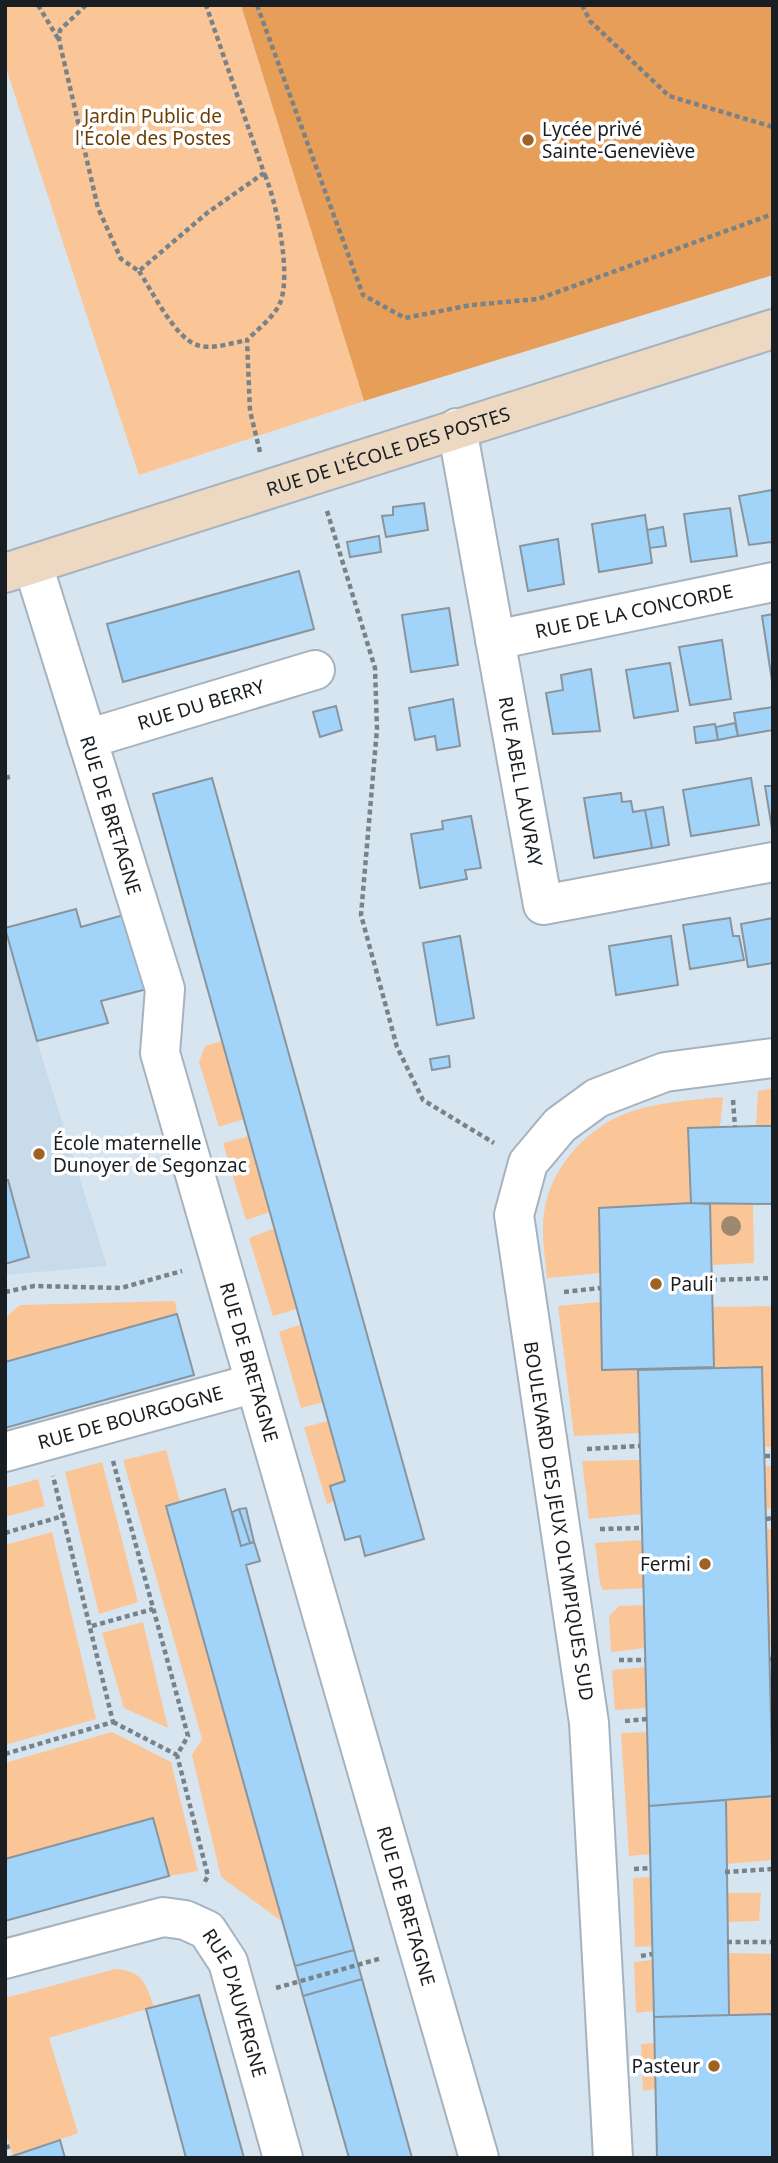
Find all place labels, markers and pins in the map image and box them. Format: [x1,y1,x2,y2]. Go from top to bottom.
place label: Lycée privé Sainte-Geneviève [542,116,695,164]
marker: Lycée privé Sainte-Geneviève [520,132,536,148]
place label: École maternelle Dunoyer de Segonzac [53,1130,247,1178]
marker: École maternelle Dunoyer de Segonzac [31,1146,47,1162]
place label: Pauli [670,1271,714,1297]
marker: Pauli [648,1276,664,1292]
place label: Fermi [640,1551,691,1577]
marker: Fermi [697,1556,713,1572]
place label: Pasteur [632,2053,700,2079]
marker: Pasteur [706,2058,722,2074]

